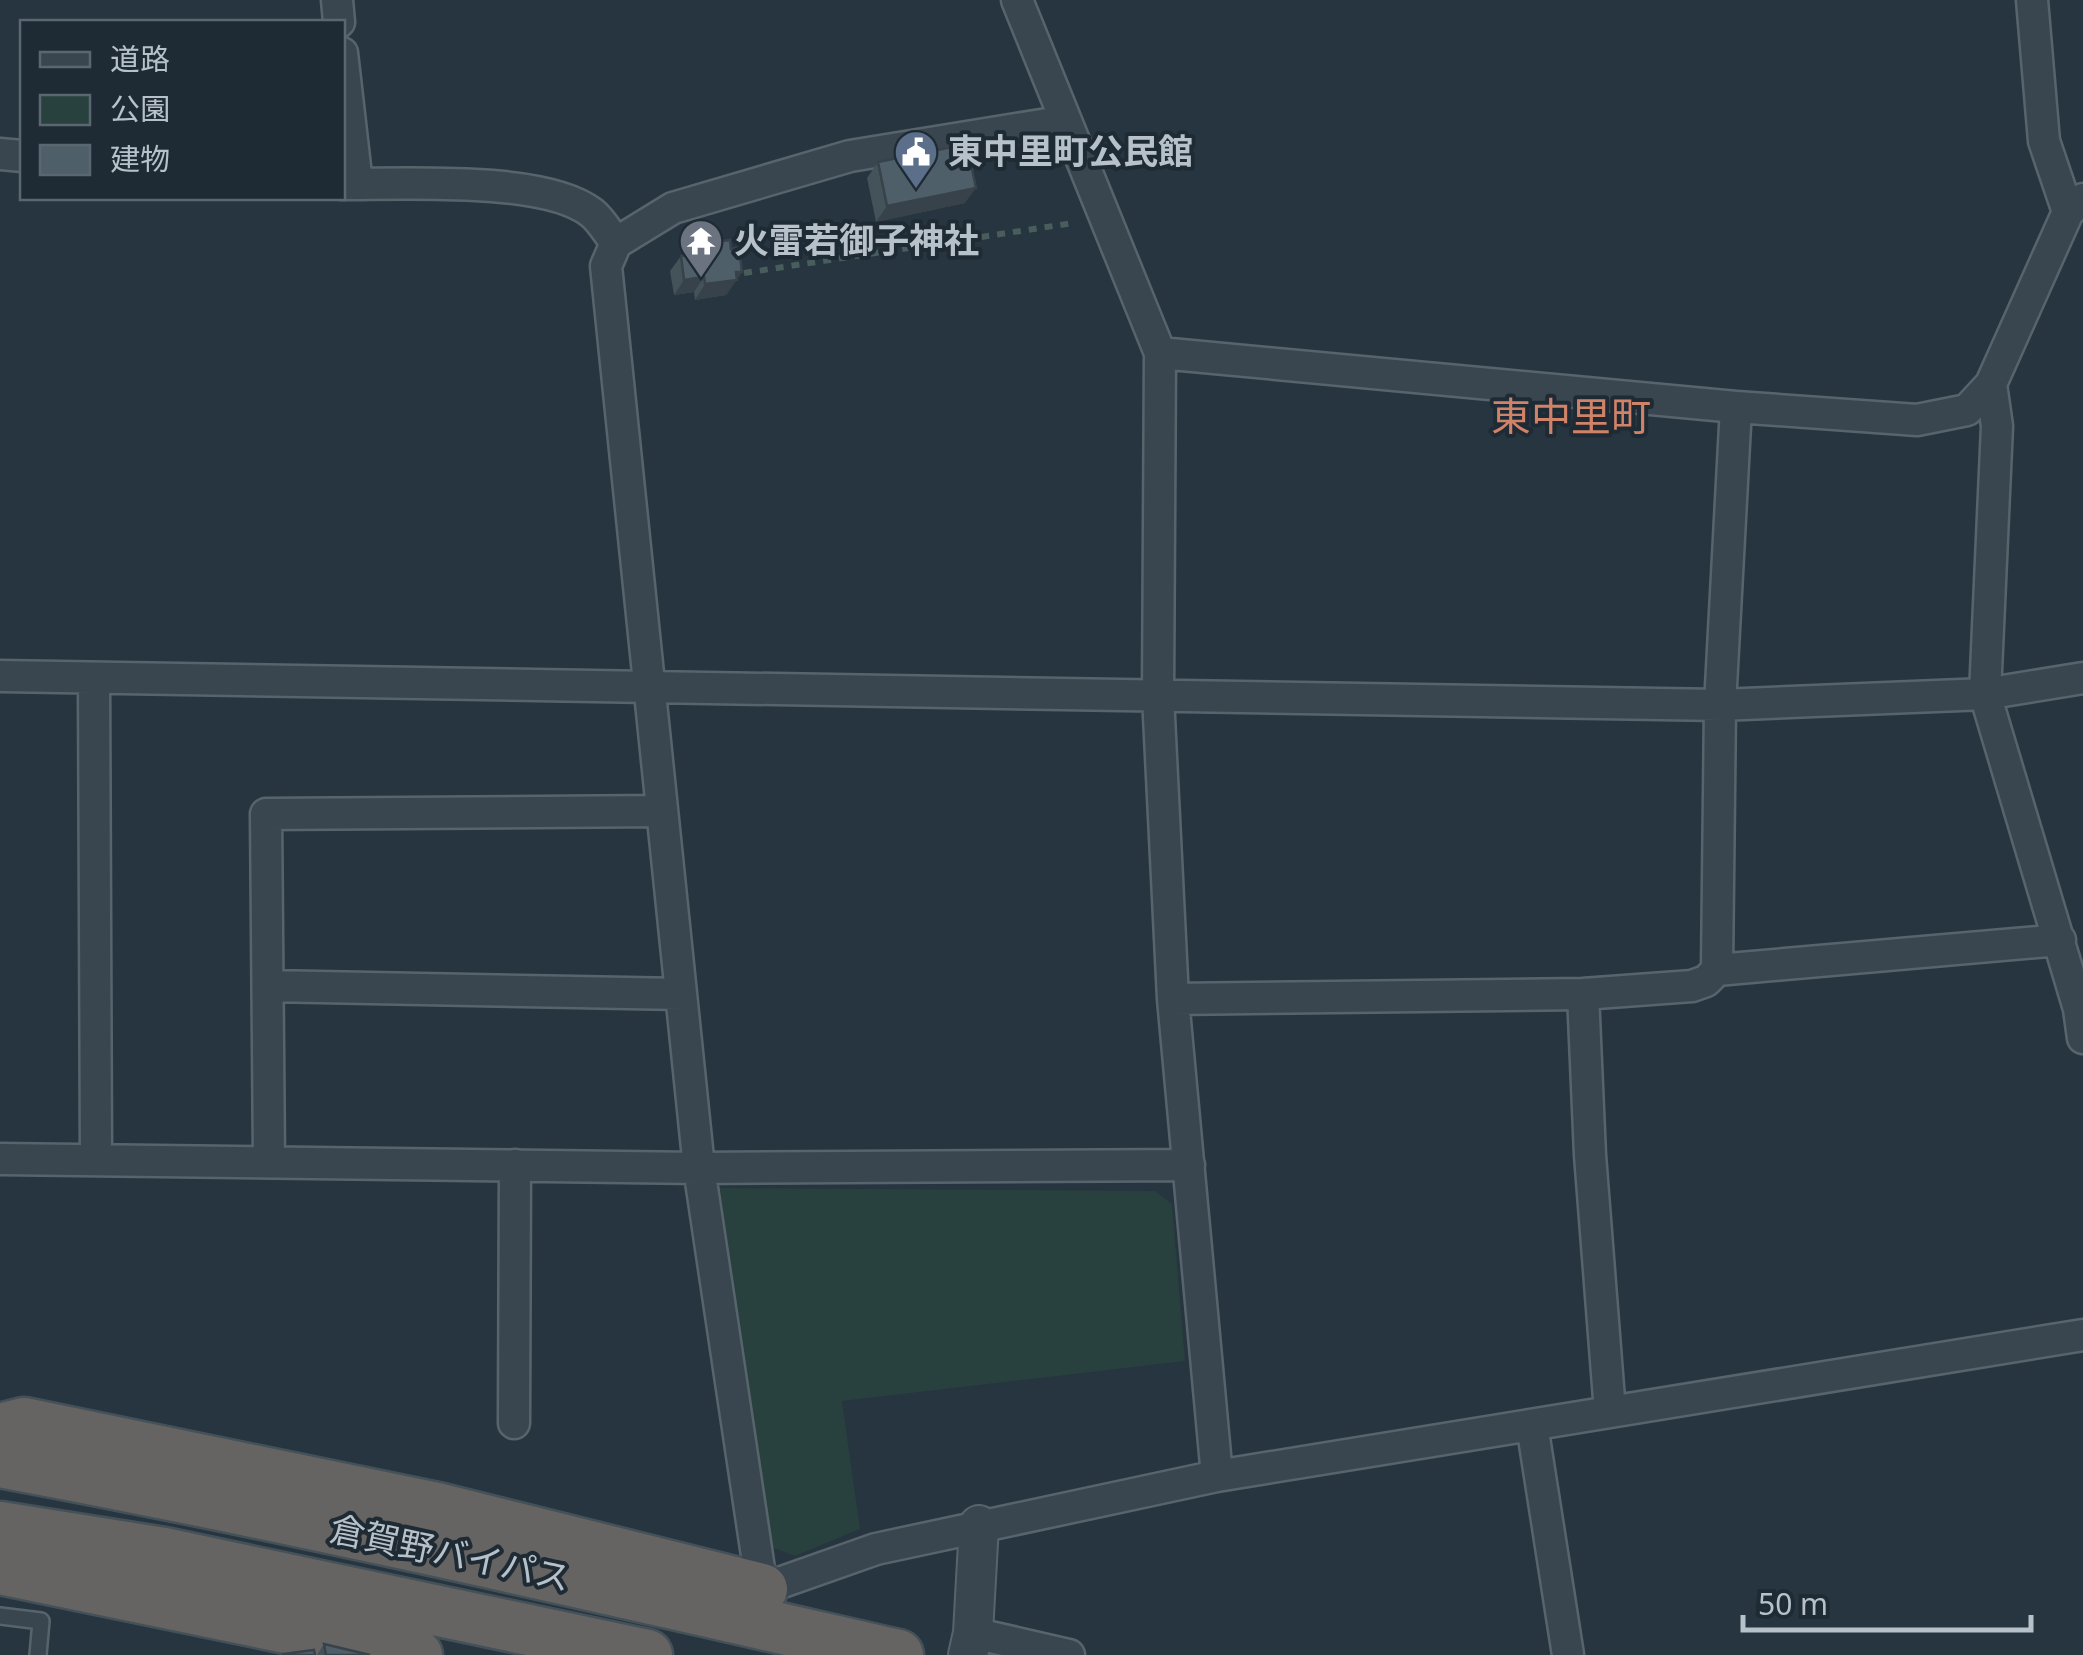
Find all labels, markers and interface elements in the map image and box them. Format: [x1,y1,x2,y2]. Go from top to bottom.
legend [20,20,345,200]
text: 道路 [110,38,170,79]
text: 公園 [110,88,170,129]
place label: 東中里町公民館 [948,127,1193,174]
public building icon: 東中里町公民館 [893,129,939,190]
text: 建物 [110,138,170,179]
place label: 火雷若御子神社 [734,216,979,263]
temple icon: 火雷若御子神社 [678,218,724,279]
district label: 東中里町 [1491,388,1651,443]
street label: 倉賀野バイパス [326,1504,575,1601]
scale bar [1743,1570,2030,1632]
text: 50 m [1758,1583,1828,1624]

